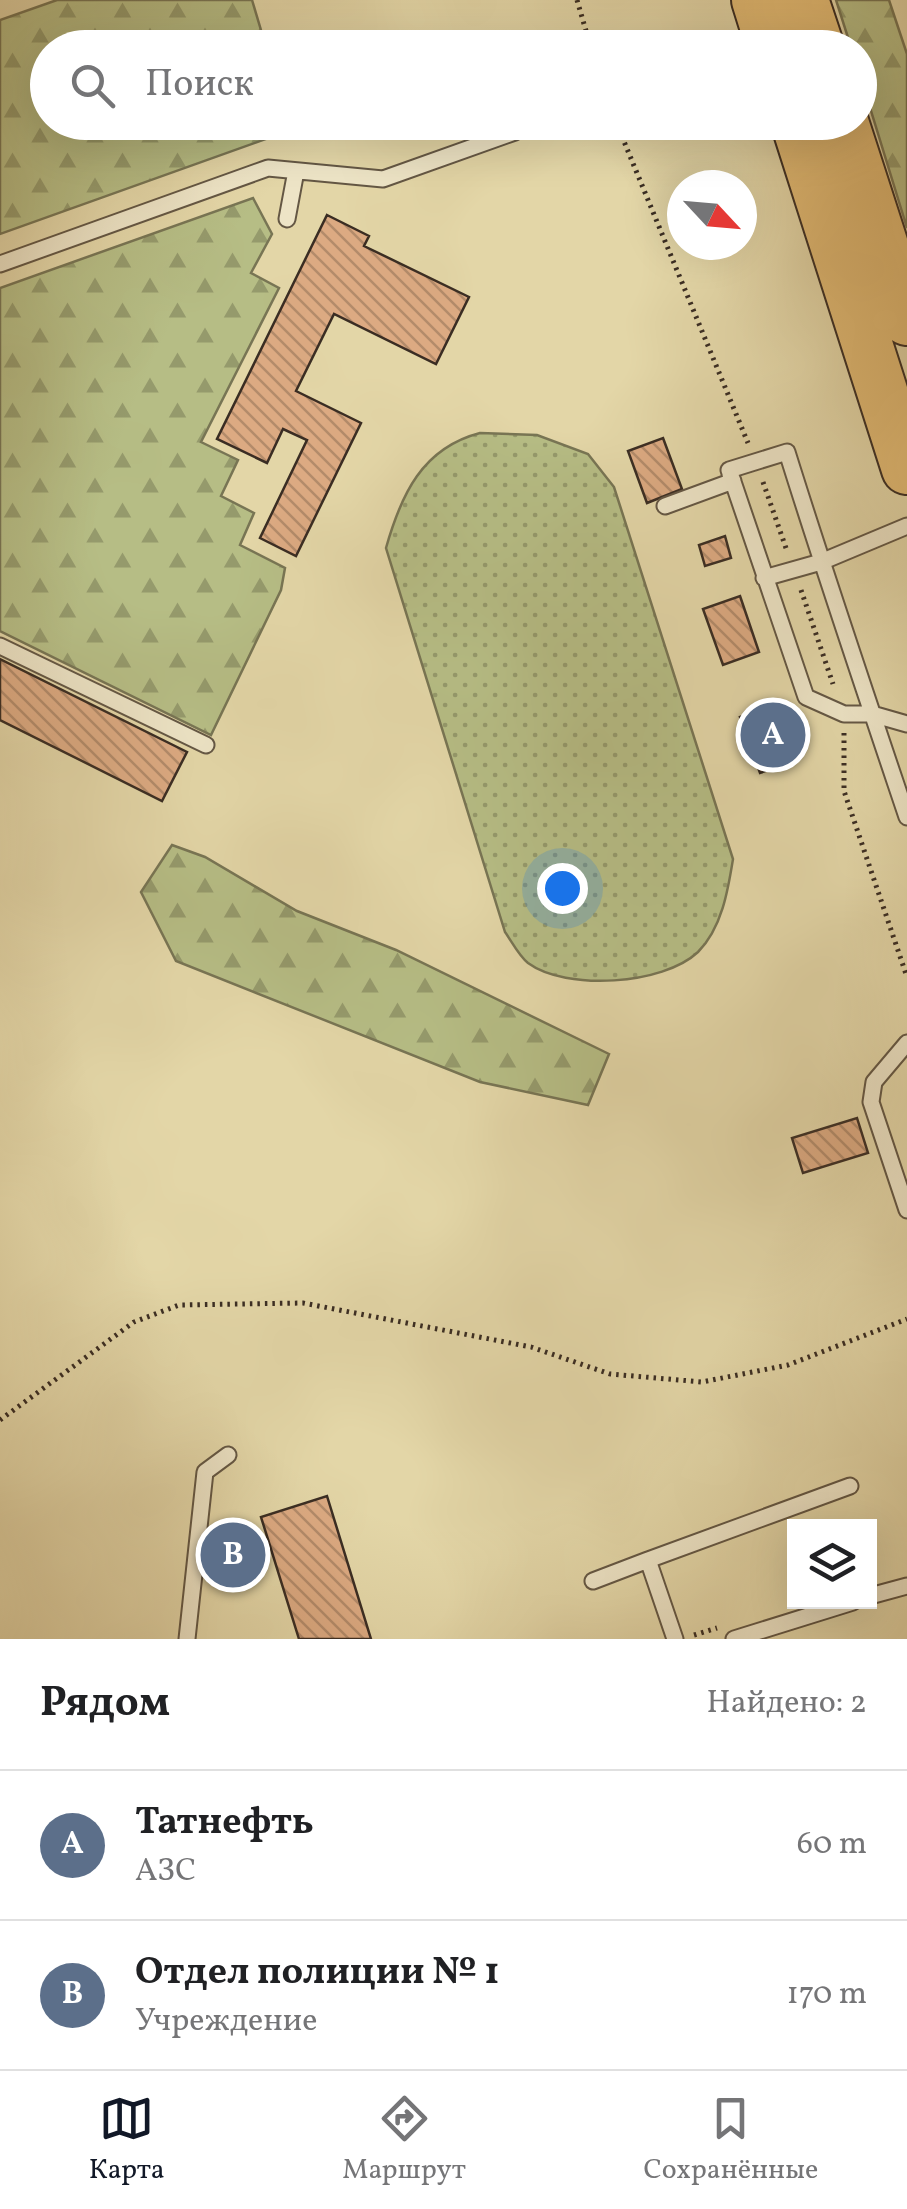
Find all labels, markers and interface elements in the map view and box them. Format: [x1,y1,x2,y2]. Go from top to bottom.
search box [30,30,877,140]
icon: search [65,58,120,113]
text: Поиск [145,59,254,112]
north arrow [667,170,757,260]
pin: A [740,698,806,772]
your location [537,863,588,914]
pin: B [200,1518,266,1592]
map controls [787,1519,877,1609]
button: layers [787,1519,877,1609]
text: Рядом [40,1675,170,1734]
text: Найдено: 2 [707,1682,867,1726]
text: Татнефть [135,1797,314,1850]
text: A [61,1823,84,1867]
text: 60 m [797,1823,867,1867]
text: АЗС [135,1850,196,1894]
text: Отдел полиции № 1 [135,1947,500,2000]
text: B [62,1973,83,2017]
text: 170 m [786,1973,867,2017]
text: Учреждение [135,2000,317,2044]
tab: Карта [89,2091,165,2190]
tab: Маршрут [342,2091,466,2190]
tab: Сохранённые [644,2091,818,2190]

